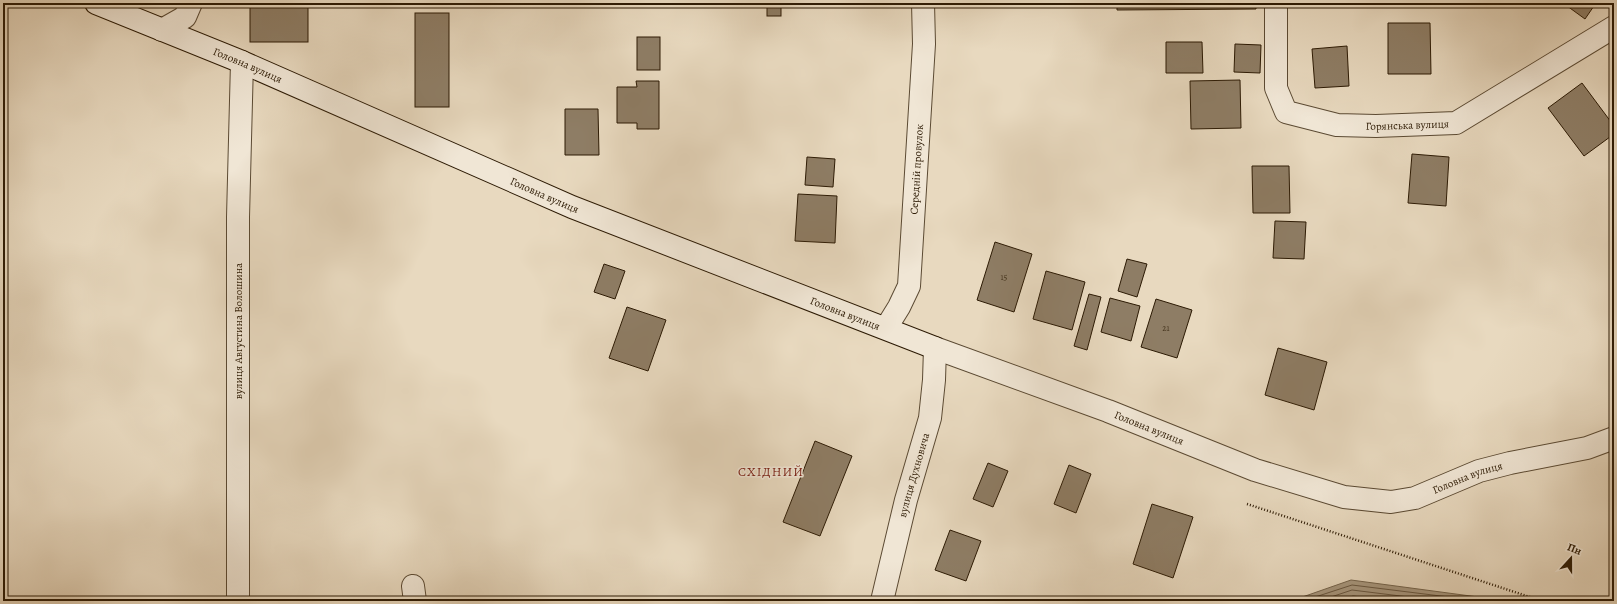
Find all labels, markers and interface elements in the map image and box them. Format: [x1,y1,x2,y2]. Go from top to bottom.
street label: Головна вулиця [211,44,285,86]
street label: Горянська вулиця [1365,116,1449,134]
street label: Середній провулок [906,123,927,215]
street label: Головна вулиця [508,173,581,217]
street label: вулиця Августина Волошина [231,262,246,399]
house number: 15 [1001,271,1008,283]
street label: Головна вулиця [808,293,882,333]
house number: 21 [1162,322,1170,334]
street label: Головна вулиця [1112,407,1186,448]
street label: вулиця Духновича [895,430,933,519]
street label: Головна вулиця [1430,458,1504,497]
district label: СХІДНИЙ [738,463,804,480]
north arrow [1551,538,1591,578]
text: Пн [1565,540,1584,559]

